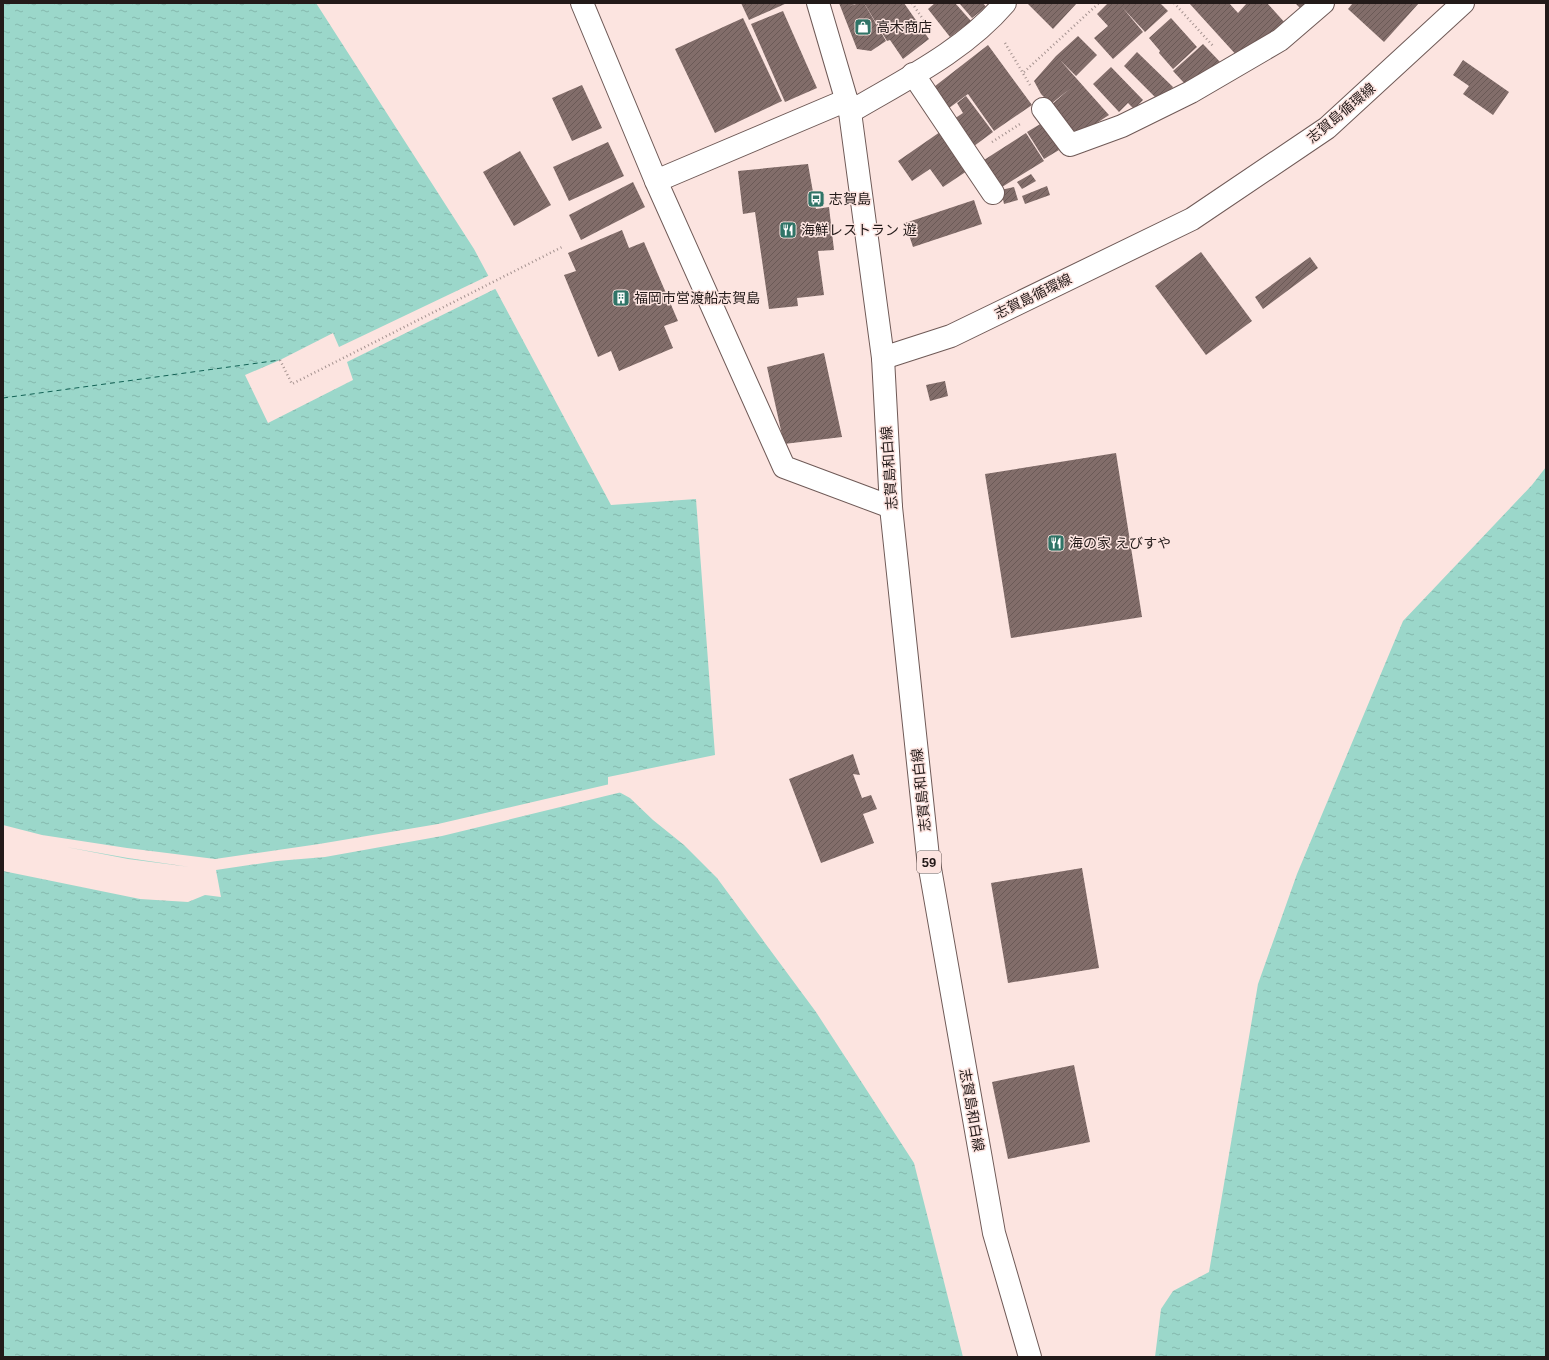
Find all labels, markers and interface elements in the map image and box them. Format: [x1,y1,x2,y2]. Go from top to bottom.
shop icon: 高木商店 [853,17,873,37]
place label: 高木商店 [876,19,932,35]
street label: 志賀島循環線 [1304,80,1378,146]
bus stop icon: 志賀島 [806,189,826,209]
place label: 志賀島 [829,191,871,207]
restaurant icon: 海鮮レストラン 遊 [778,220,798,240]
place label: 海鮮レストラン 遊 [801,222,917,238]
street label: 志賀島循環線 [992,270,1074,322]
building icon: 福岡市営渡船志賀島 [611,288,631,308]
place label: 福岡市営渡船志賀島 [634,290,760,306]
street label: 志賀島和白線 [878,426,900,510]
restaurant icon: 海の家 えびすや [1046,533,1066,553]
place label: 海の家 えびすや [1069,535,1171,551]
street label: 志賀島和白線 [909,747,933,833]
road number: 59 [917,851,941,873]
street label: 志賀島和白線 [957,1067,987,1153]

